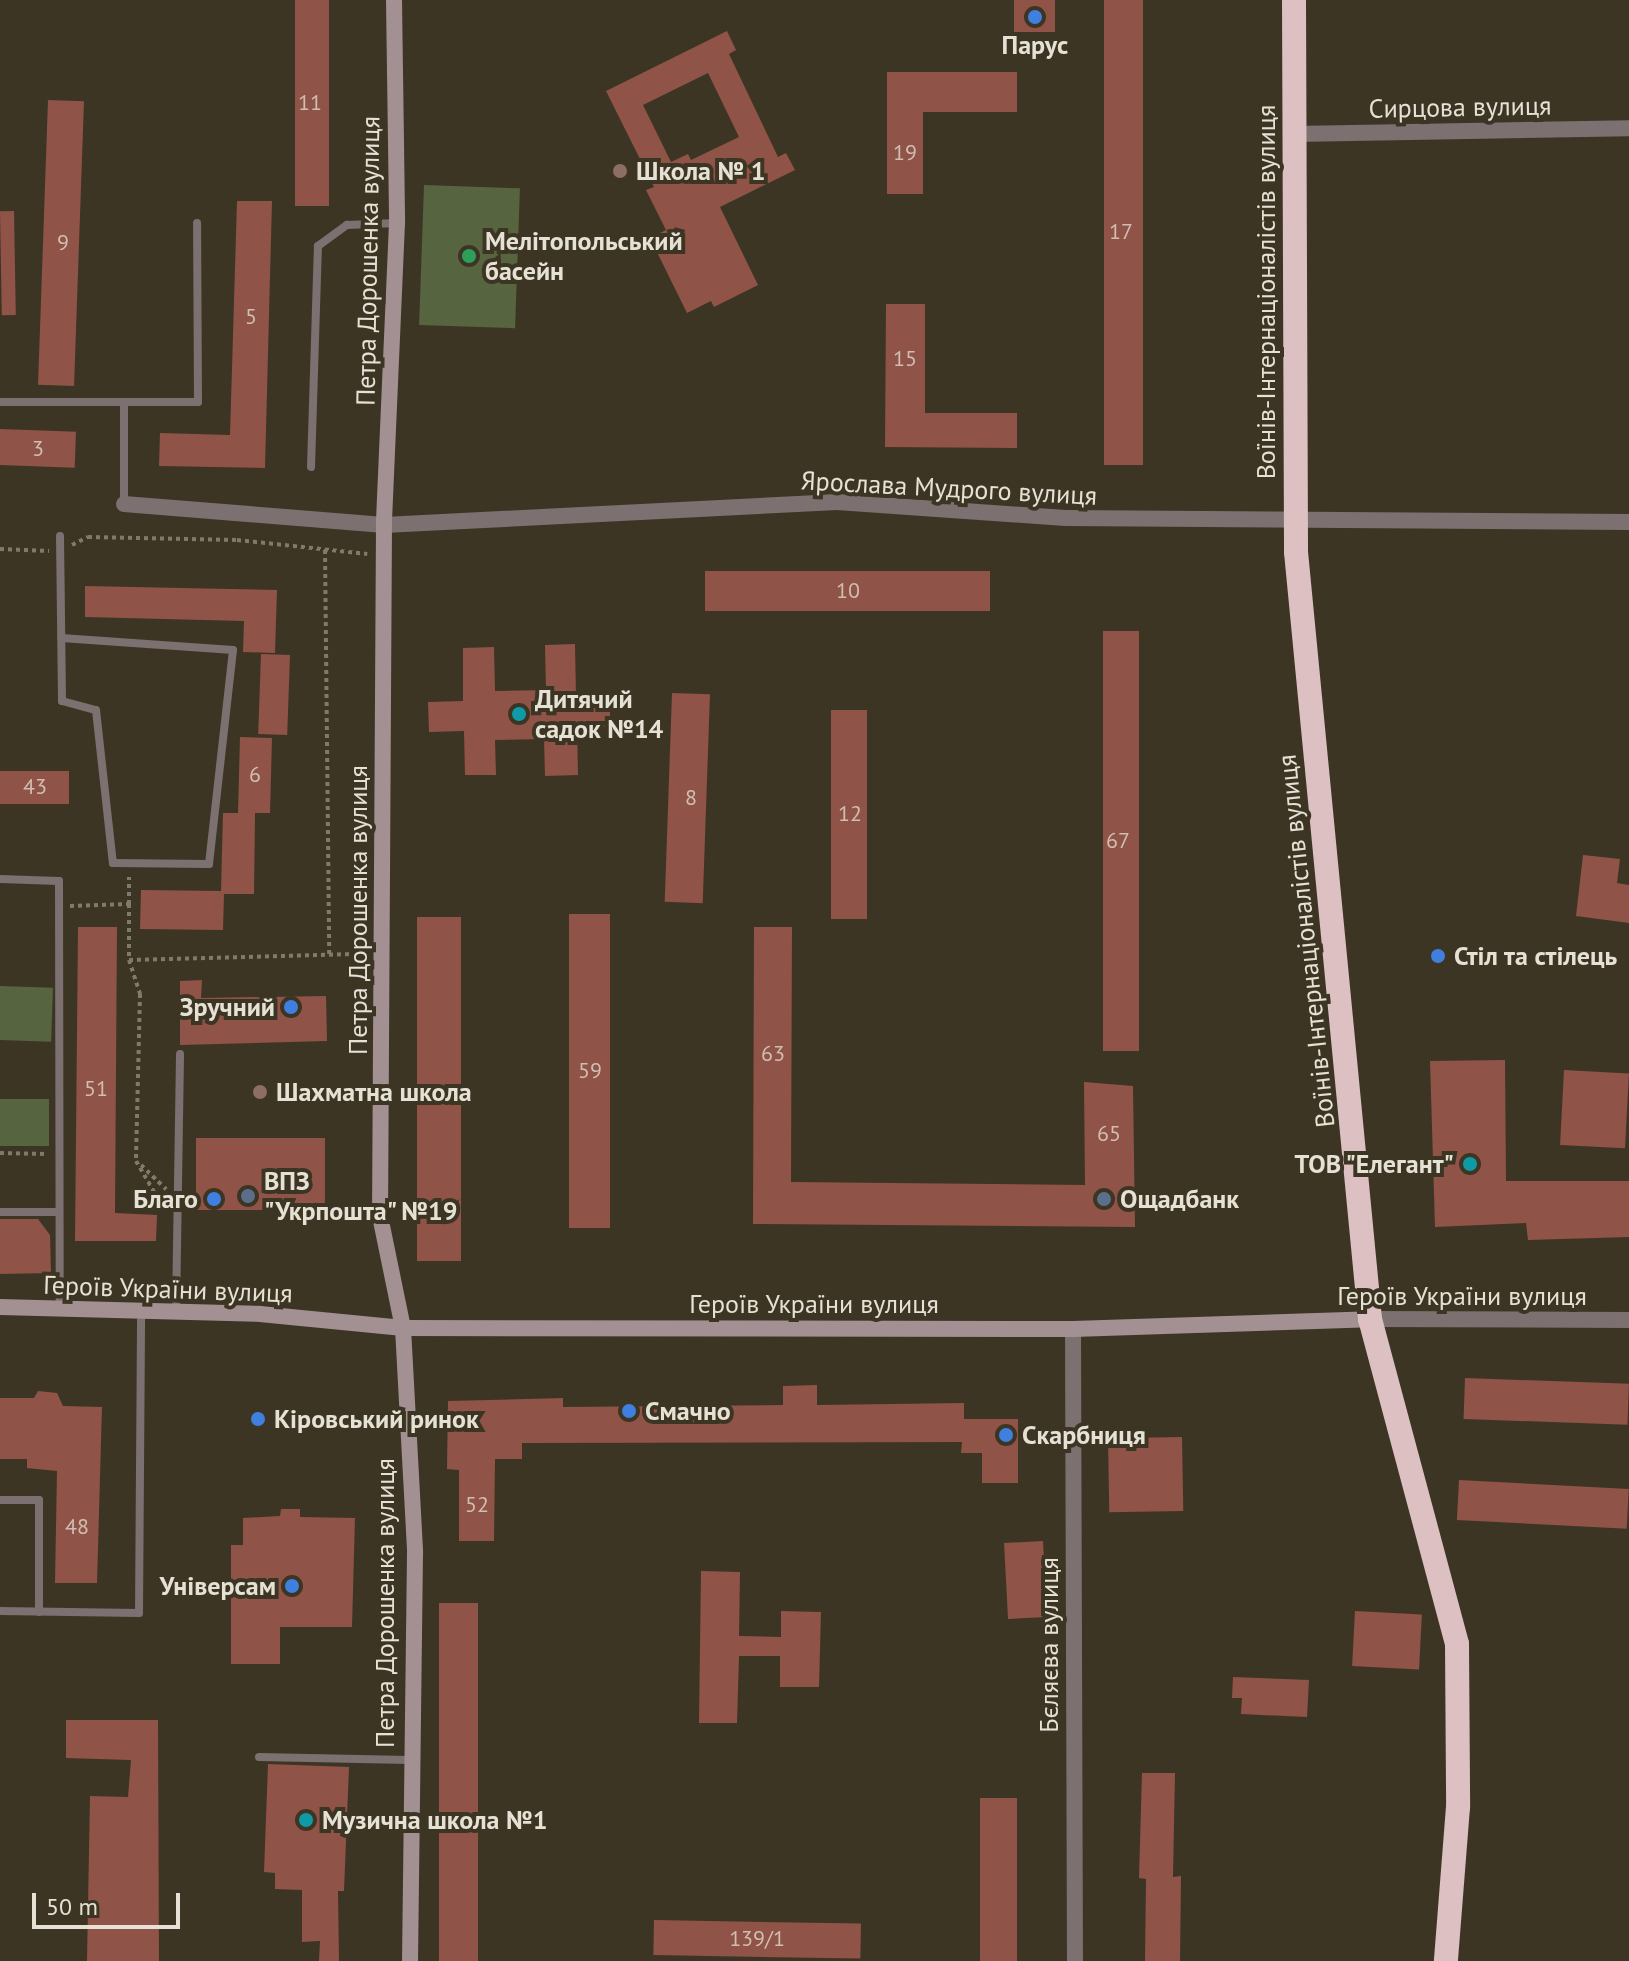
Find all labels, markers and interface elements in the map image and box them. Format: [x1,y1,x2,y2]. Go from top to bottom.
marker: Парус [1026,8,1044,26]
place label: Парус [1002,29,1068,61]
house number: 11 [298,90,322,116]
street label: Сирцова вулиця [1368,90,1552,124]
street label: Воїнів-Інтернаціоналістів вулиця [1250,105,1282,479]
street label: Петра Дорошенка вулиця [350,115,386,407]
house number: 19 [893,140,917,166]
place label: Школа № 1 [636,155,766,187]
marker: Школа № 1 [611,162,629,180]
house number: 17 [1109,219,1133,245]
place label: Мелітопольський басейн [485,225,683,286]
house number: 9 [57,230,69,256]
marker: Мелітопольський басейн [460,247,478,265]
house number: 5 [245,304,257,330]
house number: 15 [893,346,917,372]
house number: 3 [32,436,44,462]
street label: Ярослава Мудрого вулиця [800,465,1098,511]
house number: 10 [836,578,860,604]
place label: Дитячий садок №14 [535,683,663,744]
marker: Дитячий садок №14 [510,705,528,723]
street label: Воїнів-Інтернаціоналістів вулиця [1271,753,1341,1129]
house number: 6 [249,762,261,788]
street label: Петра Дорошенка вулиця [342,765,374,1055]
house number: 43 [23,774,47,800]
house number: 8 [685,785,697,811]
house number: 12 [838,801,862,827]
house number: 67 [1106,828,1130,854]
place label: Стіл та стілець [1454,940,1618,972]
marker: Стіл та стілець [1429,947,1447,965]
place label: Зручний [180,991,275,1023]
marker: Зручний [282,998,300,1016]
house number: 63 [761,1041,785,1067]
house number: 59 [578,1058,602,1084]
house number: 51 [84,1076,108,1102]
place label: Шахматна школа [276,1076,472,1108]
marker: Шахматна школа [251,1083,269,1101]
house number: 65 [1097,1121,1121,1147]
place label: ТОВ "Елегант" [1292,1148,1454,1180]
marker: ТОВ "Елегант" [1461,1155,1479,1173]
place label: ВПЗ "Укрпошта" №19 [264,1165,460,1226]
place label: Благо [133,1183,198,1215]
place label: Ощадбанк [1120,1183,1239,1215]
marker: ВПЗ "Укрпошта" №19 [239,1187,257,1205]
marker: Благо [205,1190,223,1208]
marker: Ощадбанк [1095,1190,1113,1208]
street label: Героїв України вулиця [42,1269,294,1309]
street label: Героїв України вулиця [1337,1280,1587,1312]
street label: Героїв України вулиця [689,1288,939,1320]
place label: Смачно [645,1395,731,1427]
marker: Смачно [620,1402,638,1420]
place label: Кіровський ринок [274,1403,479,1435]
marker: Кіровський ринок [249,1410,267,1428]
place label: Скарбниця [1022,1419,1146,1451]
marker: Скарбниця [997,1426,1015,1444]
street label: Петра Дорошенка вулиця [369,1458,401,1748]
house number: 52 [465,1492,489,1518]
house number: 48 [65,1514,89,1540]
street label: Бєляєва вулиця [1033,1557,1065,1733]
place label: Універсам [160,1570,276,1602]
marker: Універсам [283,1577,301,1595]
place label: Музична школа №1 [322,1804,547,1836]
marker: Музична школа №1 [297,1811,315,1829]
scale bar [36,1877,184,1927]
text: 50 m [46,1891,98,1922]
house number: 139/1 [729,1926,785,1952]

